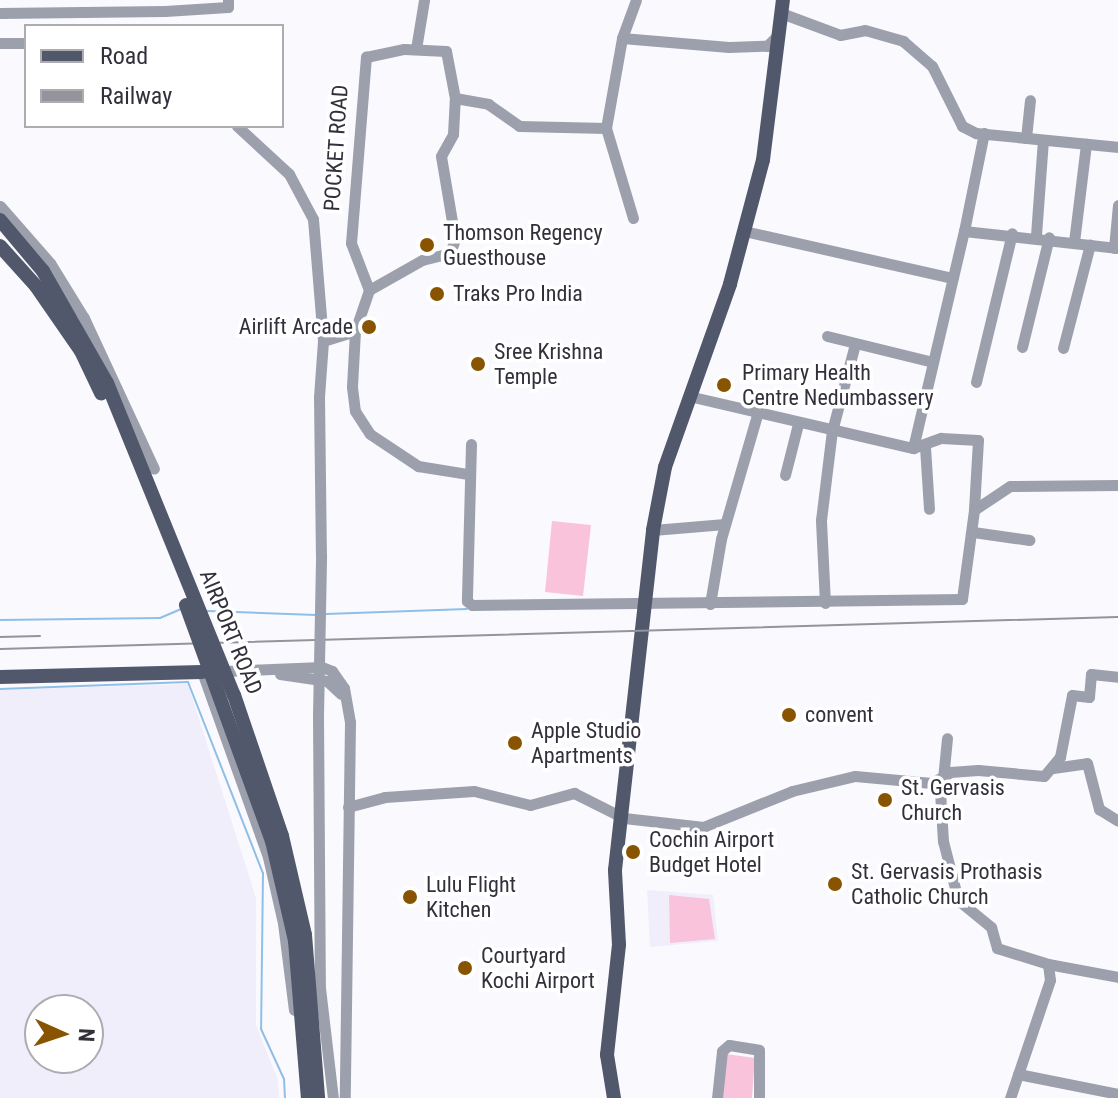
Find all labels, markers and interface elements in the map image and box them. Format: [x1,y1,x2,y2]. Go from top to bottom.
legend [24,24,284,128]
text: Road [100,42,148,70]
text: Railway [100,82,172,110]
street label: POCKET ROAD [318,84,354,212]
place label: Thomson Regency Guesthouse [443,219,603,270]
marker: Thomson Regency Guesthouse [418,236,436,254]
place label: Traks Pro India [453,281,583,307]
marker: Traks Pro India [428,285,446,303]
place label: Airlift Arcade [239,314,353,340]
marker: Airlift Arcade [360,318,378,336]
place label: Sree Krishna Temple [494,338,603,390]
marker: Sree Krishna Temple [469,355,487,373]
place label: Primary Health Centre Nedumbassery [742,359,934,410]
marker: Primary Health Centre Nedumbassery [713,374,735,396]
street label: AIRPORT ROAD [194,566,268,698]
place label: convent [805,702,874,728]
marker: convent [780,706,798,724]
place label: Apple Studio Apartments [531,717,641,768]
marker: Apple Studio Apartments [506,734,524,752]
place label: St. Gervasis Church [901,774,1005,826]
marker: St. Gervasis Church [876,791,894,809]
place label: Cochin Airport Budget Hotel [649,826,774,878]
marker: Cochin Airport Budget Hotel [624,843,642,861]
place label: St. Gervasis Prothasis Catholic Church [851,858,1042,910]
place label: Lulu Flight Kitchen [426,871,516,922]
marker: St. Gervasis Prothasis Catholic Church [826,875,844,893]
marker: Lulu Flight Kitchen [401,888,419,906]
place label: Courtyard Kochi Airport [481,942,595,994]
marker: Courtyard Kochi Airport [456,959,474,977]
north arrow [24,994,104,1074]
text: N [74,1028,99,1043]

